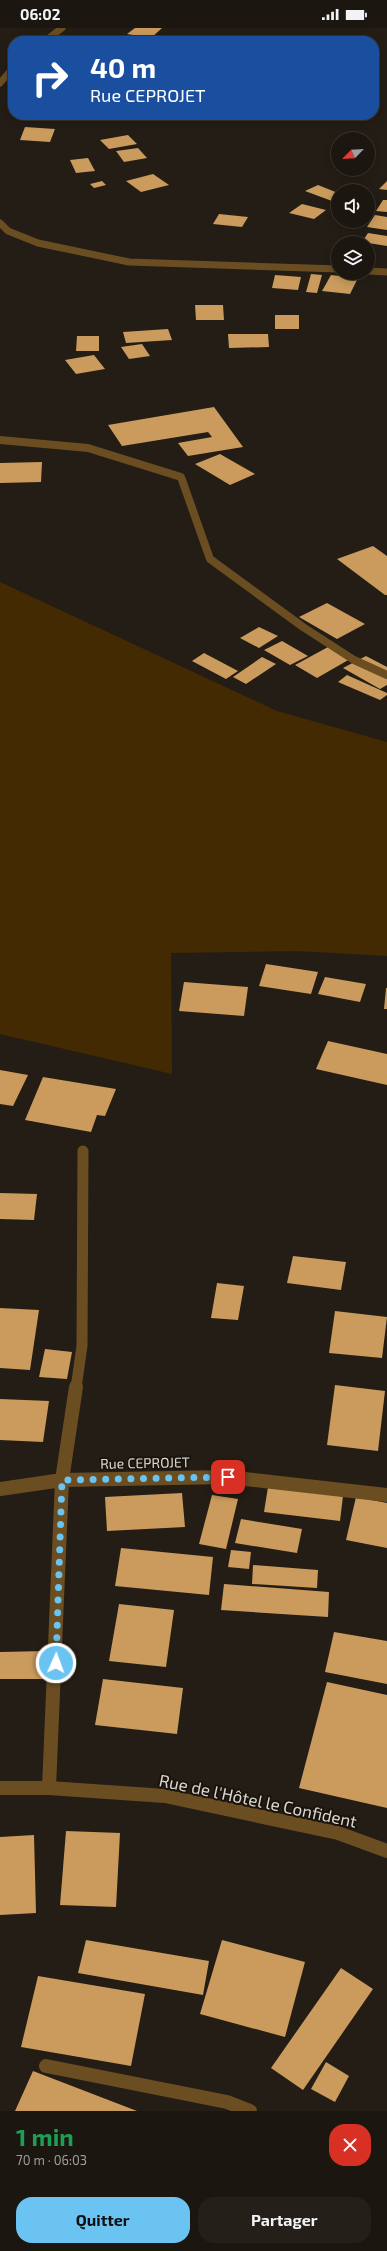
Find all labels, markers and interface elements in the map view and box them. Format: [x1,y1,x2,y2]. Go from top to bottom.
text: 06:02 [20,5,60,23]
text: 40 m [90,50,156,84]
icon: right [24,52,76,104]
text: Rue CEPROJET [90,84,206,106]
north arrow [331,132,375,176]
map controls [331,132,375,280]
button: sound [331,184,375,228]
button: layers [331,236,375,280]
street label: Rue CEPROJET [100,1453,190,1472]
pin [211,1460,245,1494]
icon: arrive [217,1466,239,1488]
position arrow [35,1642,77,1684]
street label: Rue de l'Hôtel le Confident [157,1769,359,1831]
text: 1 min [16,2122,74,2151]
button: close [329,2124,371,2166]
text: 70 m · 06:03 [16,2152,87,2168]
button: Quitter [16,2197,190,2243]
button: Partager [198,2197,371,2243]

